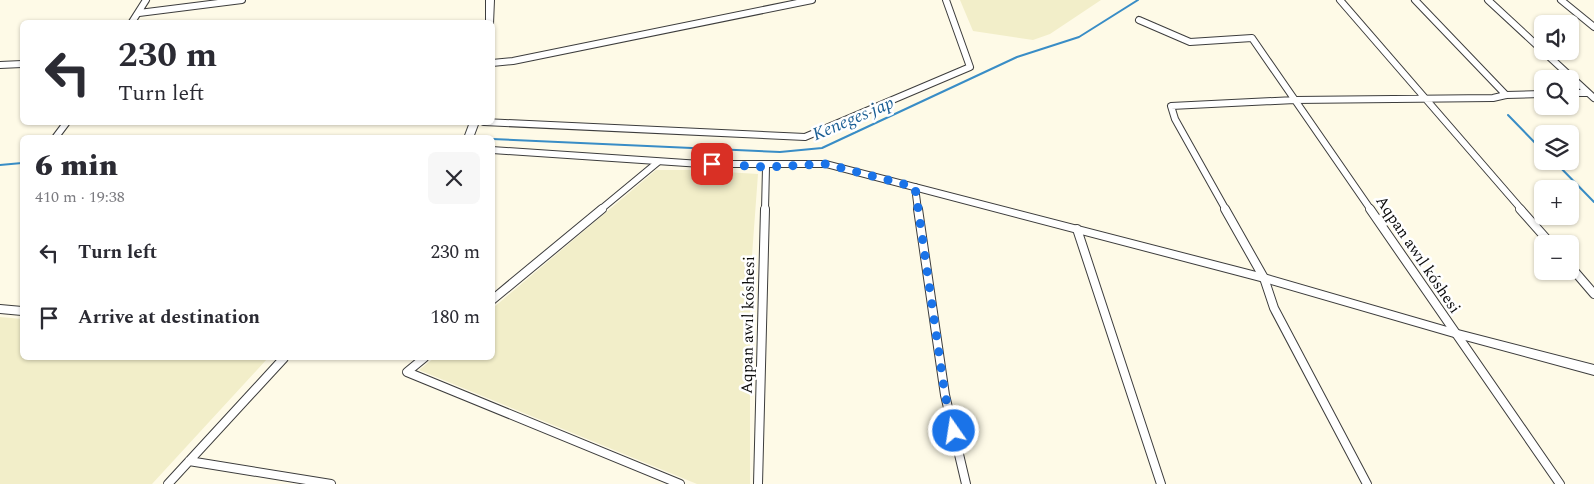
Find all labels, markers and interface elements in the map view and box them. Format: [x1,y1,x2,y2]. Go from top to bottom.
map controls [1534,15,1579,280]
button: sound [1534,15,1579,60]
text: 230 m [118,29,217,82]
icon: left [35,40,100,105]
button: search [1534,70,1579,115]
text: Turn left [118,77,204,110]
water label: Keneges jap [808,89,898,148]
button: layers [1534,125,1579,170]
text: 6 min [35,143,118,189]
pin [691,143,733,185]
icon: arrive [698,150,726,178]
button: close [428,152,480,204]
button: + [1534,180,1579,225]
text: 410 m · 19:38 [35,185,125,209]
street label: Aqpan awıl kóshesi [1370,191,1467,318]
button: − [1534,235,1579,280]
text: Turn left [78,238,157,267]
text: 230 m [430,238,480,267]
icon: left [35,239,63,267]
street label: Aqpan awıl kóshesi [735,256,761,394]
text: Arrive at destination [78,303,260,332]
text: 180 m [430,303,480,332]
icon: arrive [35,304,63,332]
position arrow [927,404,979,456]

